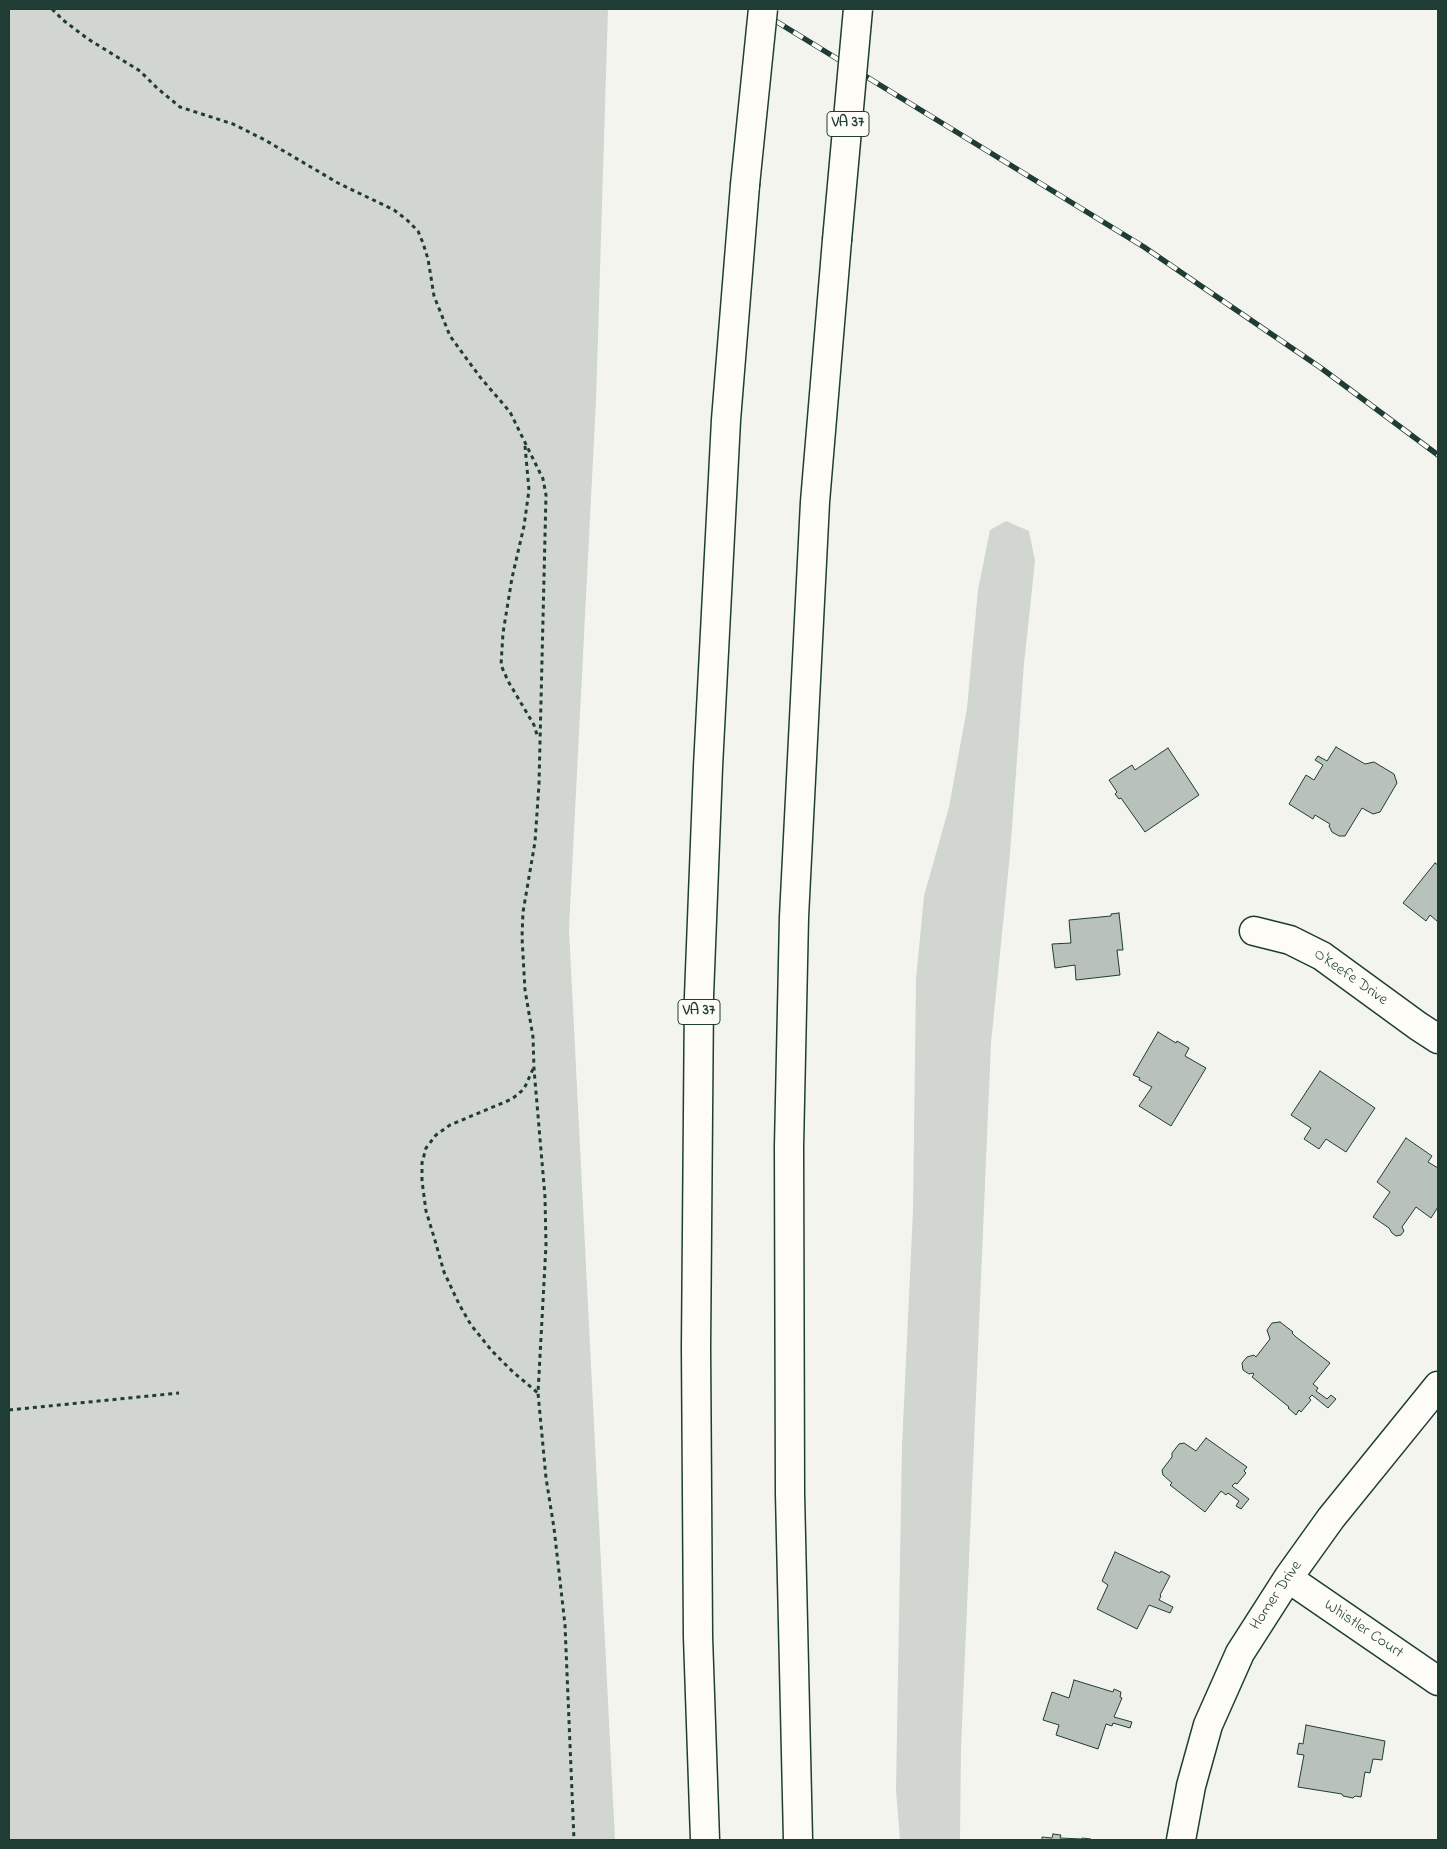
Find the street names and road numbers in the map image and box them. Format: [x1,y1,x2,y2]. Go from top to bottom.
road number: VA 37 [827,112,869,136]
street label: O'Keefe Drive [1309,945,1391,1011]
road number: VA 37 [678,1000,720,1024]
street label: Homer Drive [1247,1558,1307,1634]
street label: Whistler Court [1320,1596,1406,1664]

